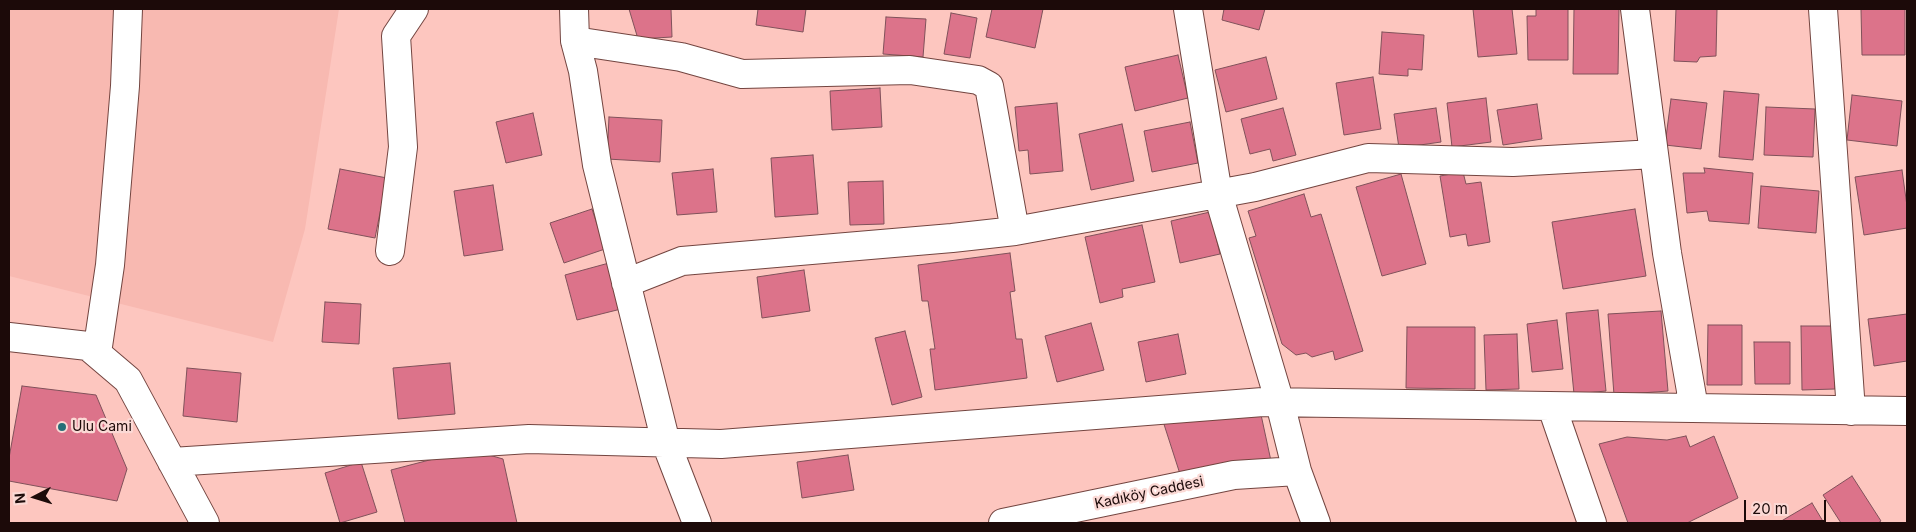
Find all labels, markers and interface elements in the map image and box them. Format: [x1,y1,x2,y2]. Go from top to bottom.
place label: Ulu Cami [72,419,132,435]
marker: Ulu Cami [56,421,68,433]
north arrow [10,472,60,522]
street label: Kadıköy Caddesi [1093,473,1205,513]
scale bar [1746,490,1828,522]
text: N [11,492,28,504]
text: 20 m [1752,499,1788,518]

